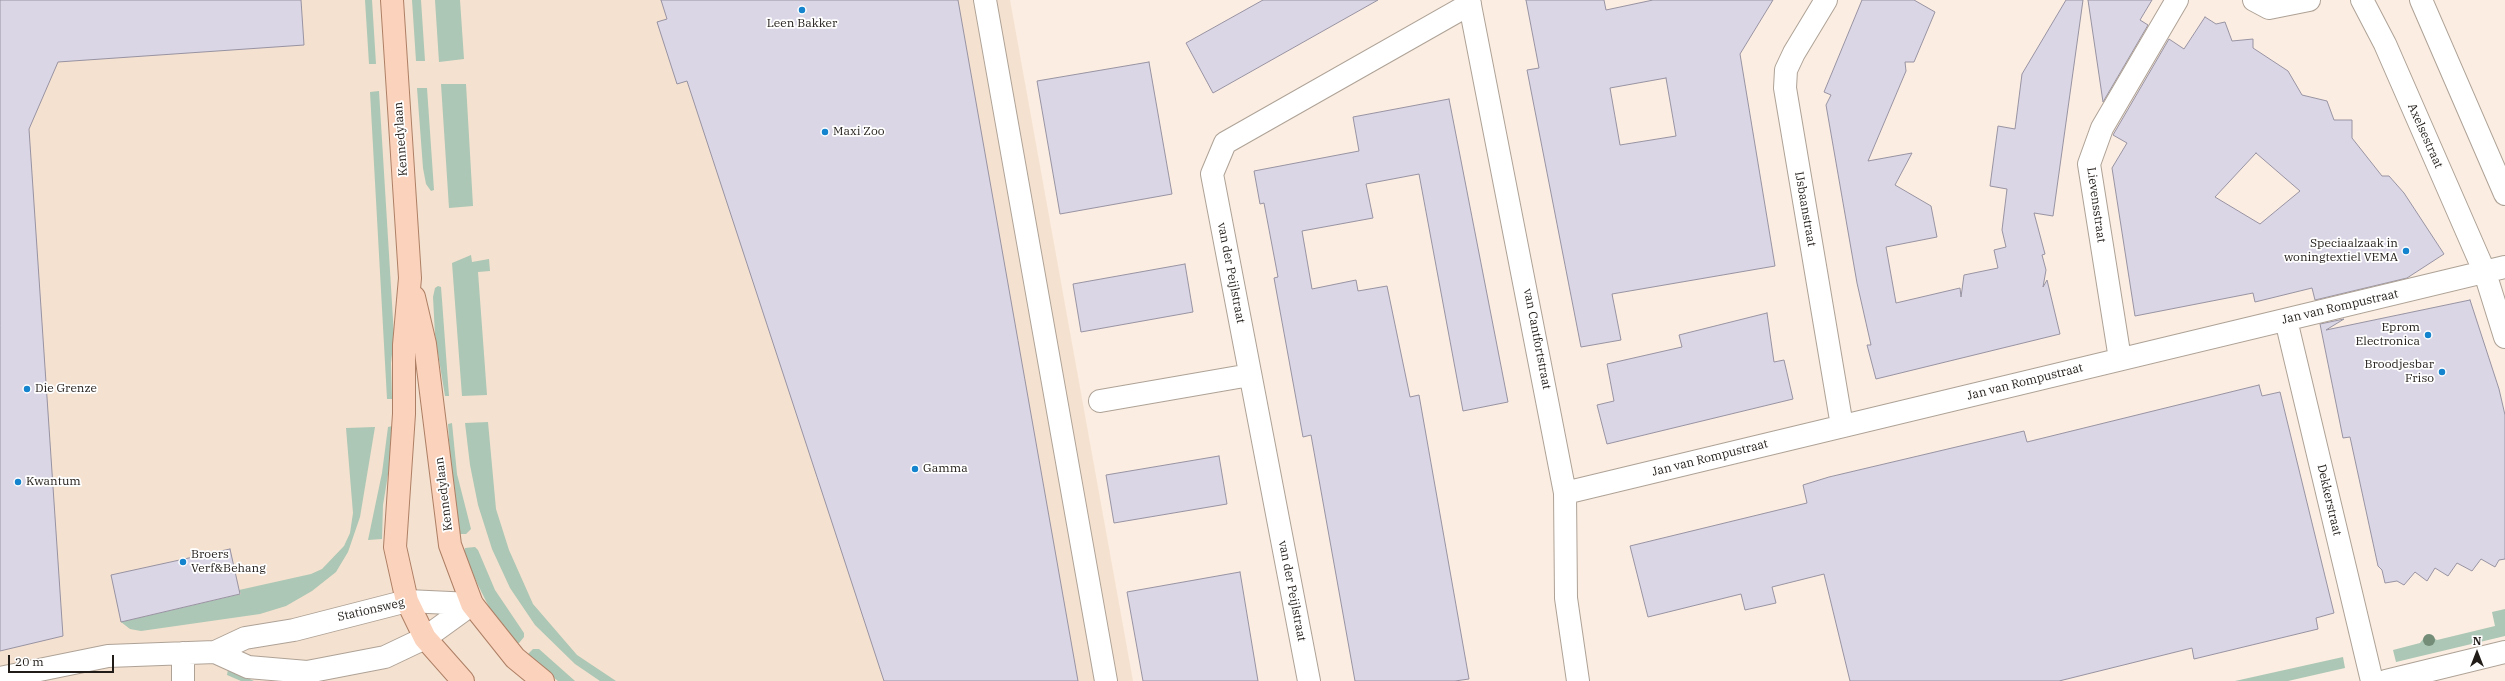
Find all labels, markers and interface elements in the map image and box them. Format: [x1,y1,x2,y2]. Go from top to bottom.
marker: Leen Bakker [797,5,807,15]
place label: Leen Bakker [767,17,837,31]
street label: Kennedylaan [391,101,411,177]
street label: Axelsestraat [2404,101,2446,171]
place label: Maxi Zoo [833,125,885,139]
marker: Maxi Zoo [820,127,830,137]
street label: Lievensstraat [2084,166,2108,244]
street label: IJsbaanstraat [1791,170,1819,248]
street label: van der Peijlstraat [1214,221,1248,325]
place label: Speciaalzaak in woningtextiel VEMA [2284,237,2398,265]
marker: Speciaalzaak in woningtextiel VEMA [2401,246,2411,256]
street label: van Cantfortstraat [1520,287,1554,391]
street label: Jan van Rompustraat [2280,287,2400,327]
place label: Eprom Electronica [2356,321,2420,349]
marker: Eprom Electronica [2423,330,2433,340]
place label: Broodjesbar Friso [2364,358,2434,386]
street label: Jan van Rompustraat [1965,361,2085,403]
marker: Broodjesbar Friso [2437,367,2447,377]
place label: Die Grenze [35,382,97,396]
marker: Die Grenze [22,384,32,394]
street label: Jan van Rompustraat [1650,437,1770,479]
street label: Kennedylaan [432,456,456,532]
place label: Gamma [923,462,968,476]
street label: Dekkerstraat [2314,463,2344,537]
marker: Gamma [910,464,920,474]
place label: Kwantum [26,475,81,489]
marker: Kwantum [13,477,23,487]
street label: van der Peijlstraat [1275,539,1309,643]
place label: Broers Verf&Behang [191,548,266,576]
marker: Broers Verf&Behang [178,557,188,567]
street label: Stationsweg [336,595,406,625]
north arrow [2457,633,2497,673]
text: N [2473,634,2481,648]
scale bar [10,647,116,673]
text: 20 m [15,654,44,669]

